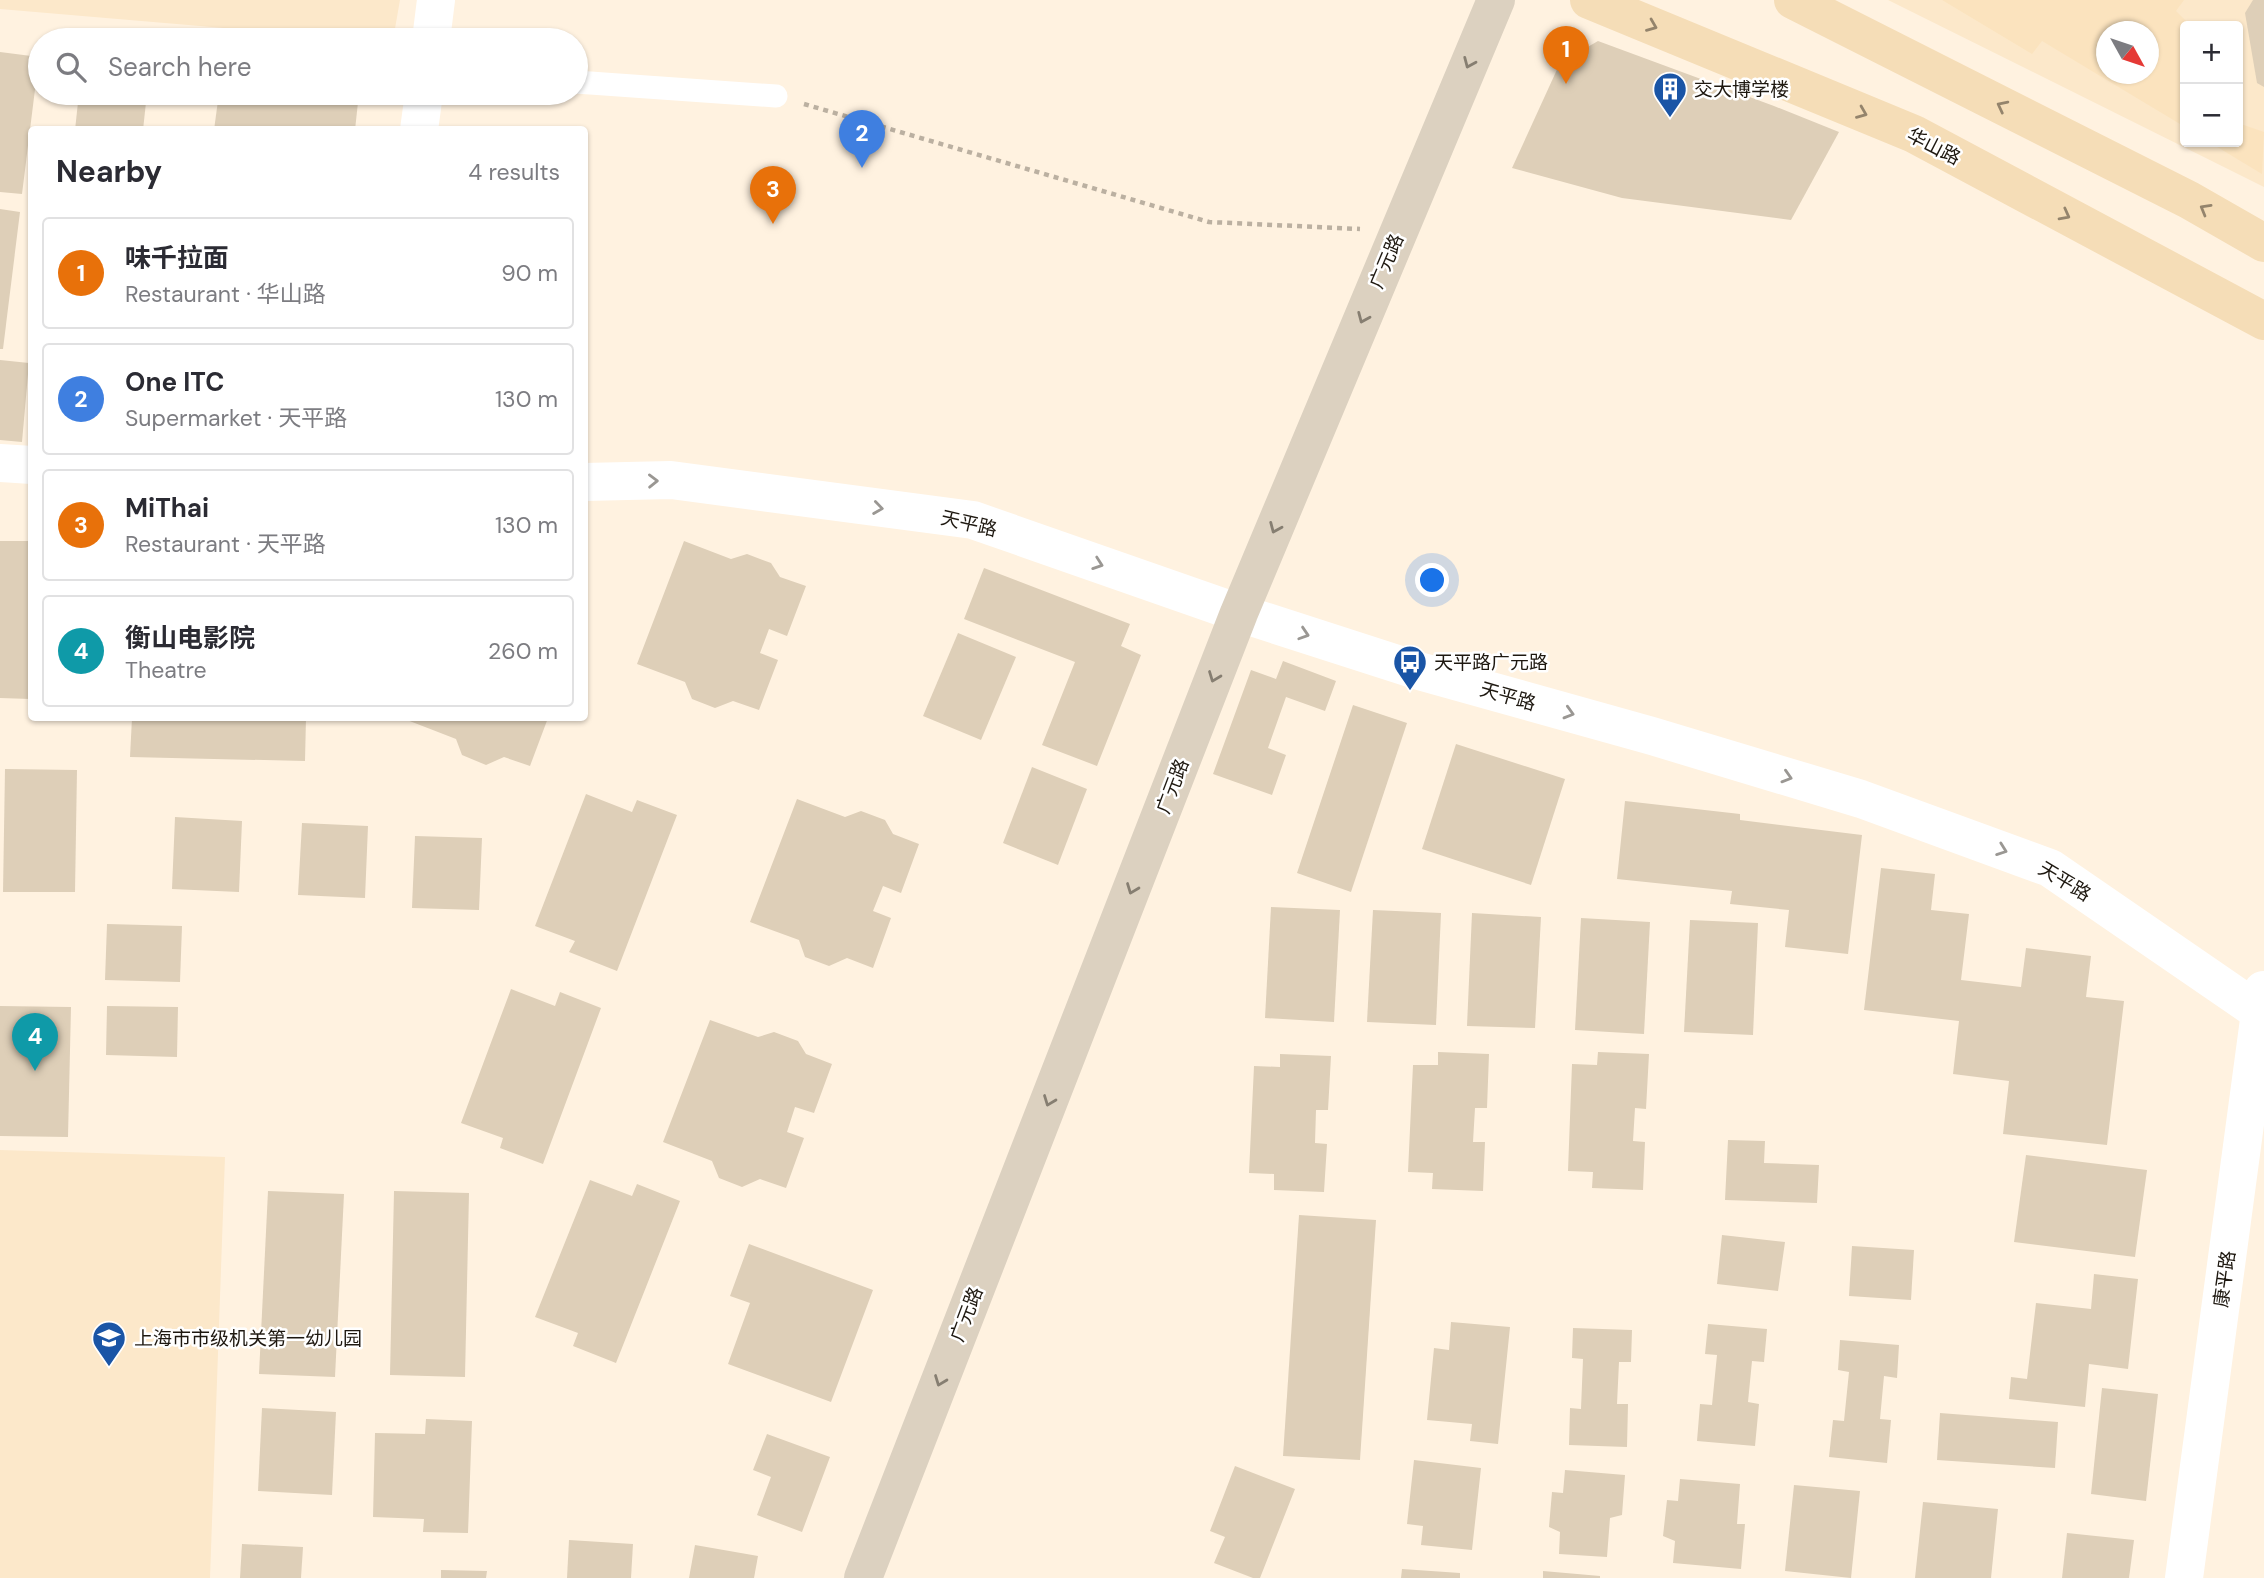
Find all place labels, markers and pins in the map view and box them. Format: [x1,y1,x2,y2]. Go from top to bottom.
pin: 1 [1543,26,1589,84]
building icon: 交大博学楼 [1651,70,1689,119]
place label: 交大博学楼 [1694,77,1789,102]
pin: 2 [839,110,885,168]
pin: 3 [750,166,796,224]
bus stop icon: 天平路广元路 [1391,643,1429,692]
place label: 天平路广元路 [1434,650,1548,675]
pin: 4 [12,1013,58,1071]
school or university icon: 上海市市级机关第一幼儿园 [90,1319,128,1368]
place label: 上海市市级机关第一幼儿园 [134,1326,362,1351]

